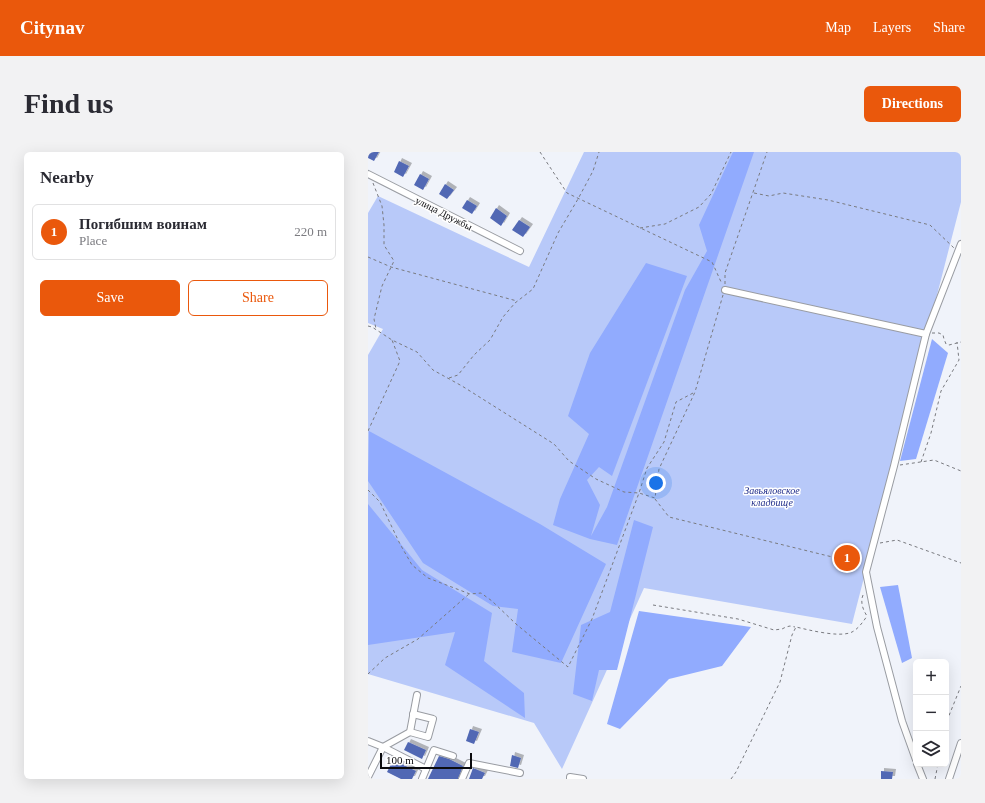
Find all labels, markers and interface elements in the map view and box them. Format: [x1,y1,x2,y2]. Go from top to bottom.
text: Citynav [20,17,84,38]
text: Map [825,20,851,35]
text: Layers [873,20,911,35]
text: Share [933,20,965,35]
button: Directions [864,86,961,122]
text: Find us [24,88,114,119]
text: Nearby [40,168,94,187]
street label: улица Дружбы [414,194,474,233]
text: Погибшим воинам [79,216,207,232]
text: 1 [51,224,57,239]
text: 220 m [294,224,327,239]
text: Place [79,233,107,248]
button: Save [40,280,180,316]
button: Share [188,280,328,316]
your location [646,473,666,493]
park label: Завьяловское кладбище [744,485,800,508]
pin: 1 [834,543,860,573]
map controls [913,659,949,767]
button: + [913,659,949,695]
button: − [913,695,949,731]
button: layers [913,731,949,767]
scale bar [380,751,472,770]
text: 100 m [386,754,414,766]

